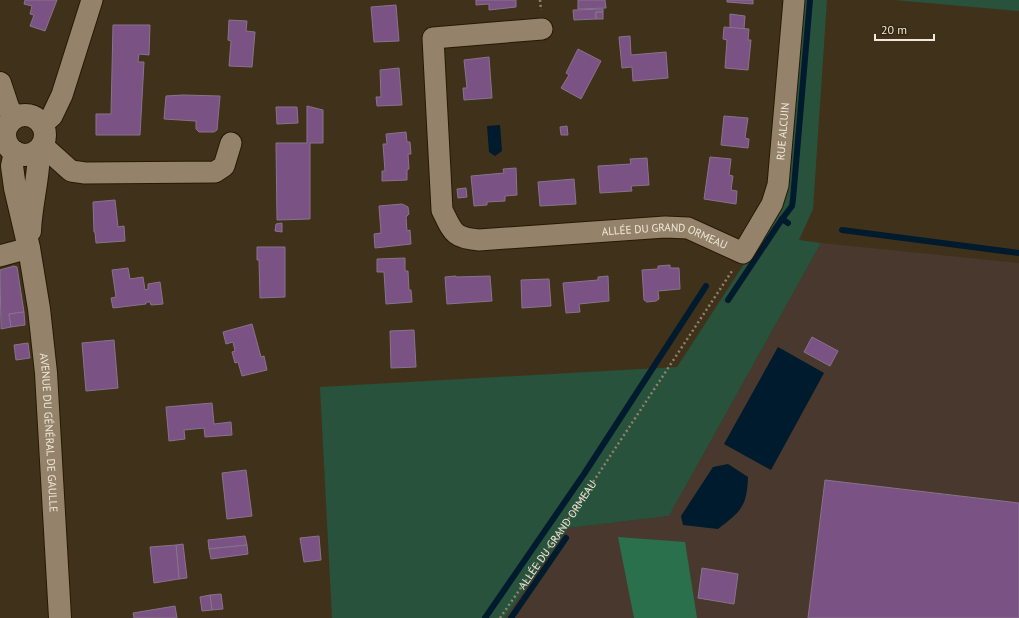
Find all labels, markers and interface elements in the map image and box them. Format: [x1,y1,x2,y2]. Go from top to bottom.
scale bar [875,16,934,42]
text: 20 m [881,22,907,37]
street label: RUE ALCUIN [773,102,792,161]
street label: ALLÉE DU GRAND ORMEAU [601,220,730,252]
street label: AVENUE DU GÉNÉRAL DE GAULLE [37,352,61,513]
street label: ALLÉE DU GRAND ORMEAU [515,478,599,592]

